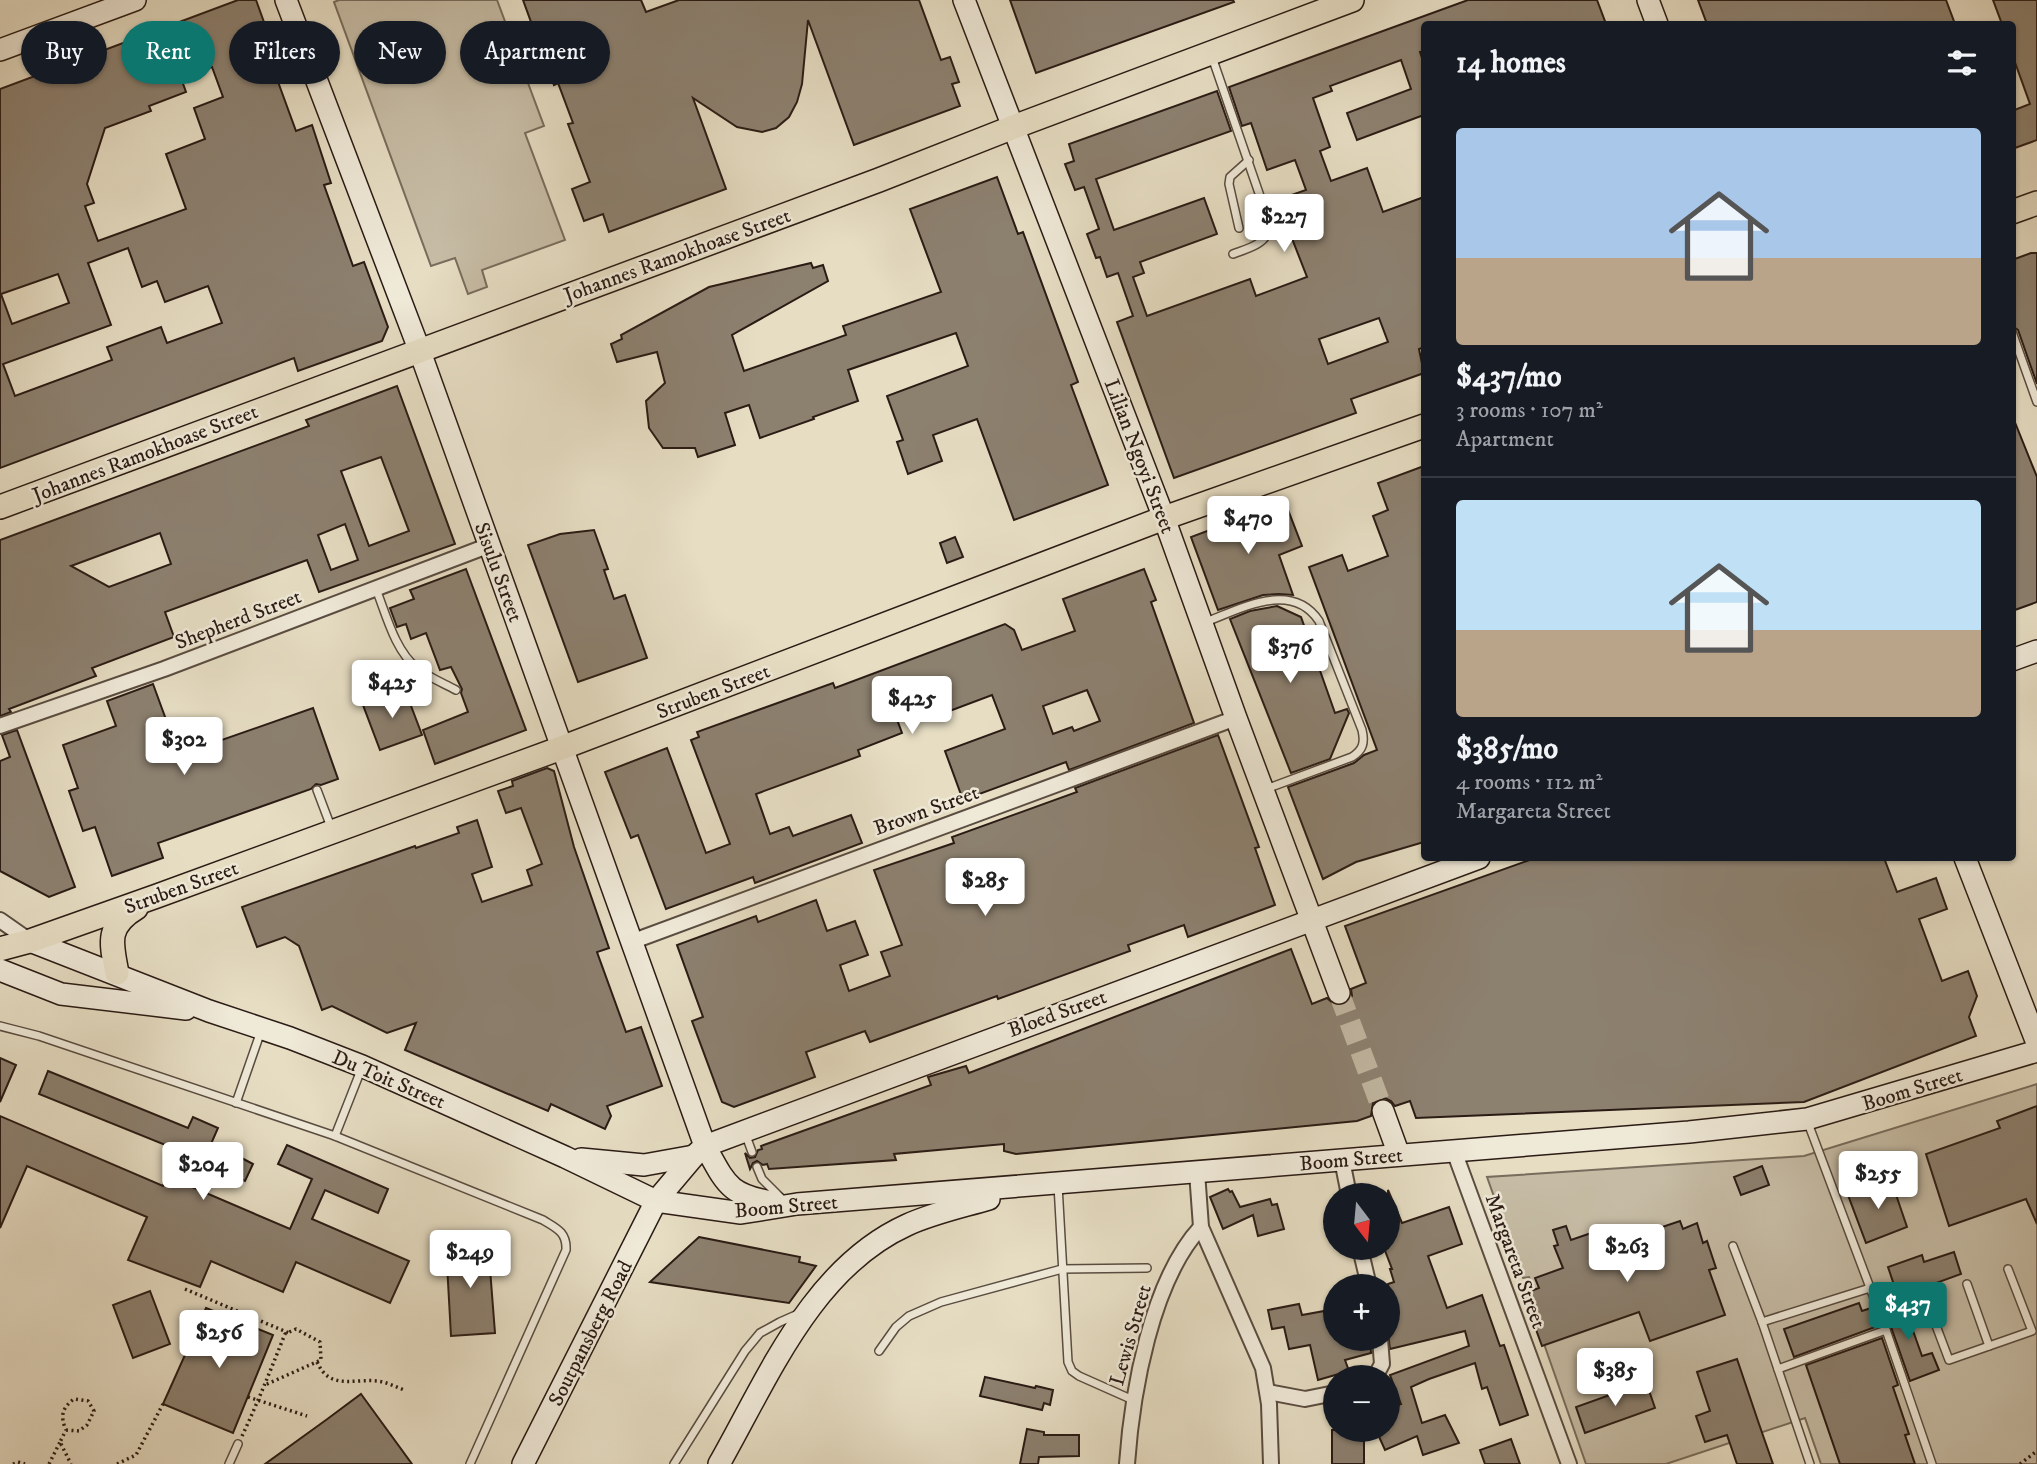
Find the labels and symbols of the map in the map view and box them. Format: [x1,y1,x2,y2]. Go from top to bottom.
pin: $227 [1243,194,1325,254]
street label: Johannes Ramokhoase Street [559,203,794,310]
street label: Lilian Ngoyi Street [1098,375,1181,538]
street label: Johannes Ramokhoase Street [27,399,262,510]
pin: $470 [1207,496,1289,556]
street label: Sisulu Street [468,519,528,626]
street label: Shepherd Street [172,584,305,656]
pin: $376 [1249,626,1331,685]
street label: Struben Street [653,658,774,725]
pin: $425 [351,660,433,720]
pin: $425 [871,676,953,736]
pin: $302 [143,718,225,777]
street label: Brown Street [870,780,983,842]
street label: Struben Street [121,855,242,921]
pin: $285 [944,858,1026,918]
street label: Bloed Street [1005,984,1110,1044]
street label: Du Toit Street [328,1044,449,1116]
street label: Boom Street [1859,1062,1966,1118]
pin: $204 [162,1142,244,1202]
street label: Boom Street [1298,1143,1404,1177]
pin: $255 [1837,1152,1919,1211]
north arrow [1323,1183,1400,1260]
street label: Boom Street [733,1190,839,1224]
street label: Margareta Street [1479,1190,1552,1332]
pin: $263 [1586,1224,1668,1284]
pin: $249 [429,1230,511,1290]
street label: Soutpansberg Road [543,1256,639,1411]
street label: Lewis Street [1104,1282,1158,1389]
pin: $437 [1867,1282,1949,1342]
pin: $256 [178,1310,260,1370]
pin: $385 [1574,1348,1656,1408]

